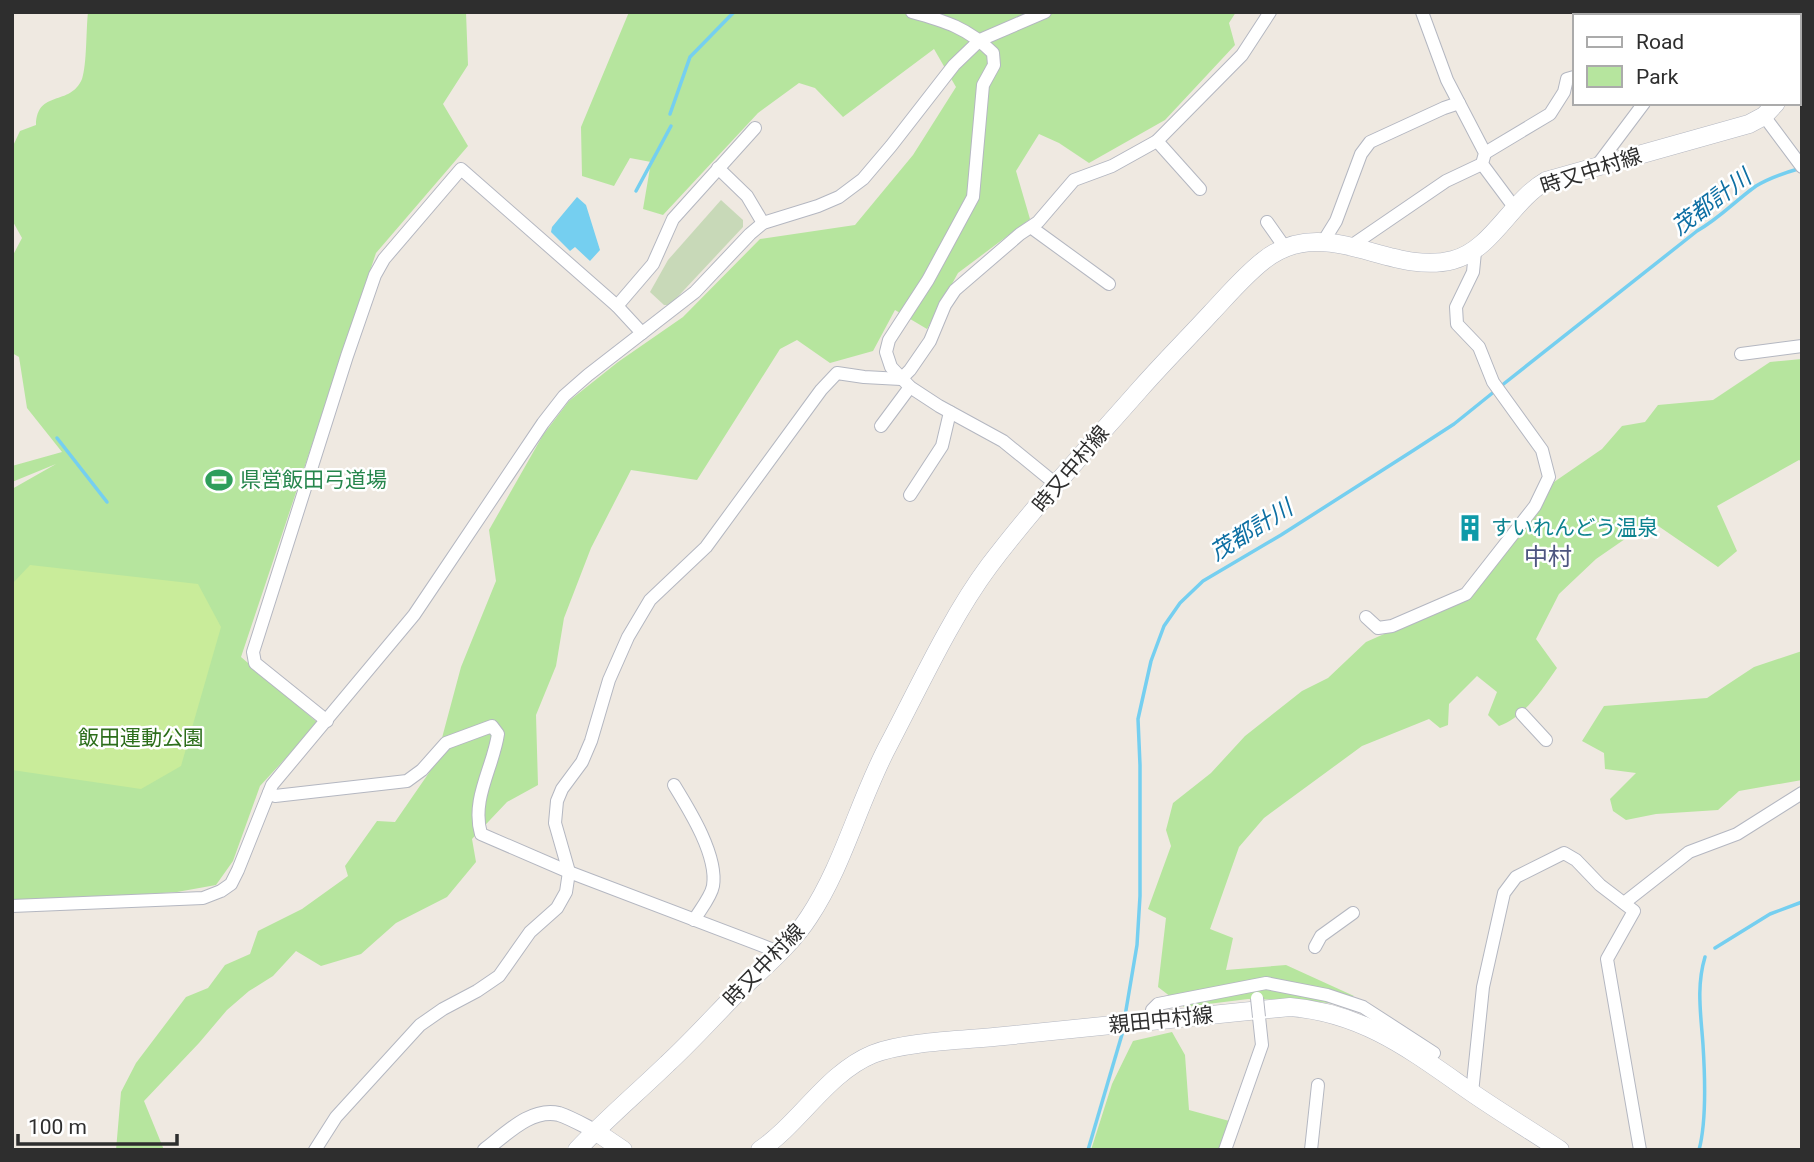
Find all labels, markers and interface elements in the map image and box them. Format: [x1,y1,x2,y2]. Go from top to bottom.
legend [1573,14,1800,105]
text: Road [1636,30,1684,54]
text: Park [1636,65,1679,89]
street label: 時又中村線 [1537,143,1645,199]
water label: 茂都計川 [1666,162,1759,241]
street label: 時又中村線 [1028,421,1114,517]
sports icon: 県営飯田弓道場 [204,465,234,495]
place label: 県営飯田弓道場 [240,468,387,492]
water label: 茂都計川 [1205,493,1300,566]
building icon: すいれんどう温泉 [1455,513,1485,543]
place label: すいれんどう温泉 [1491,516,1658,540]
district label: 中村 [1524,543,1572,571]
park label: 飯田運動公園 [78,726,204,750]
street label: 時又中村線 [719,919,809,1011]
street label: 親田中村線 [1108,1003,1214,1037]
scale bar [18,1102,177,1146]
text: 100 m [28,1115,87,1139]

